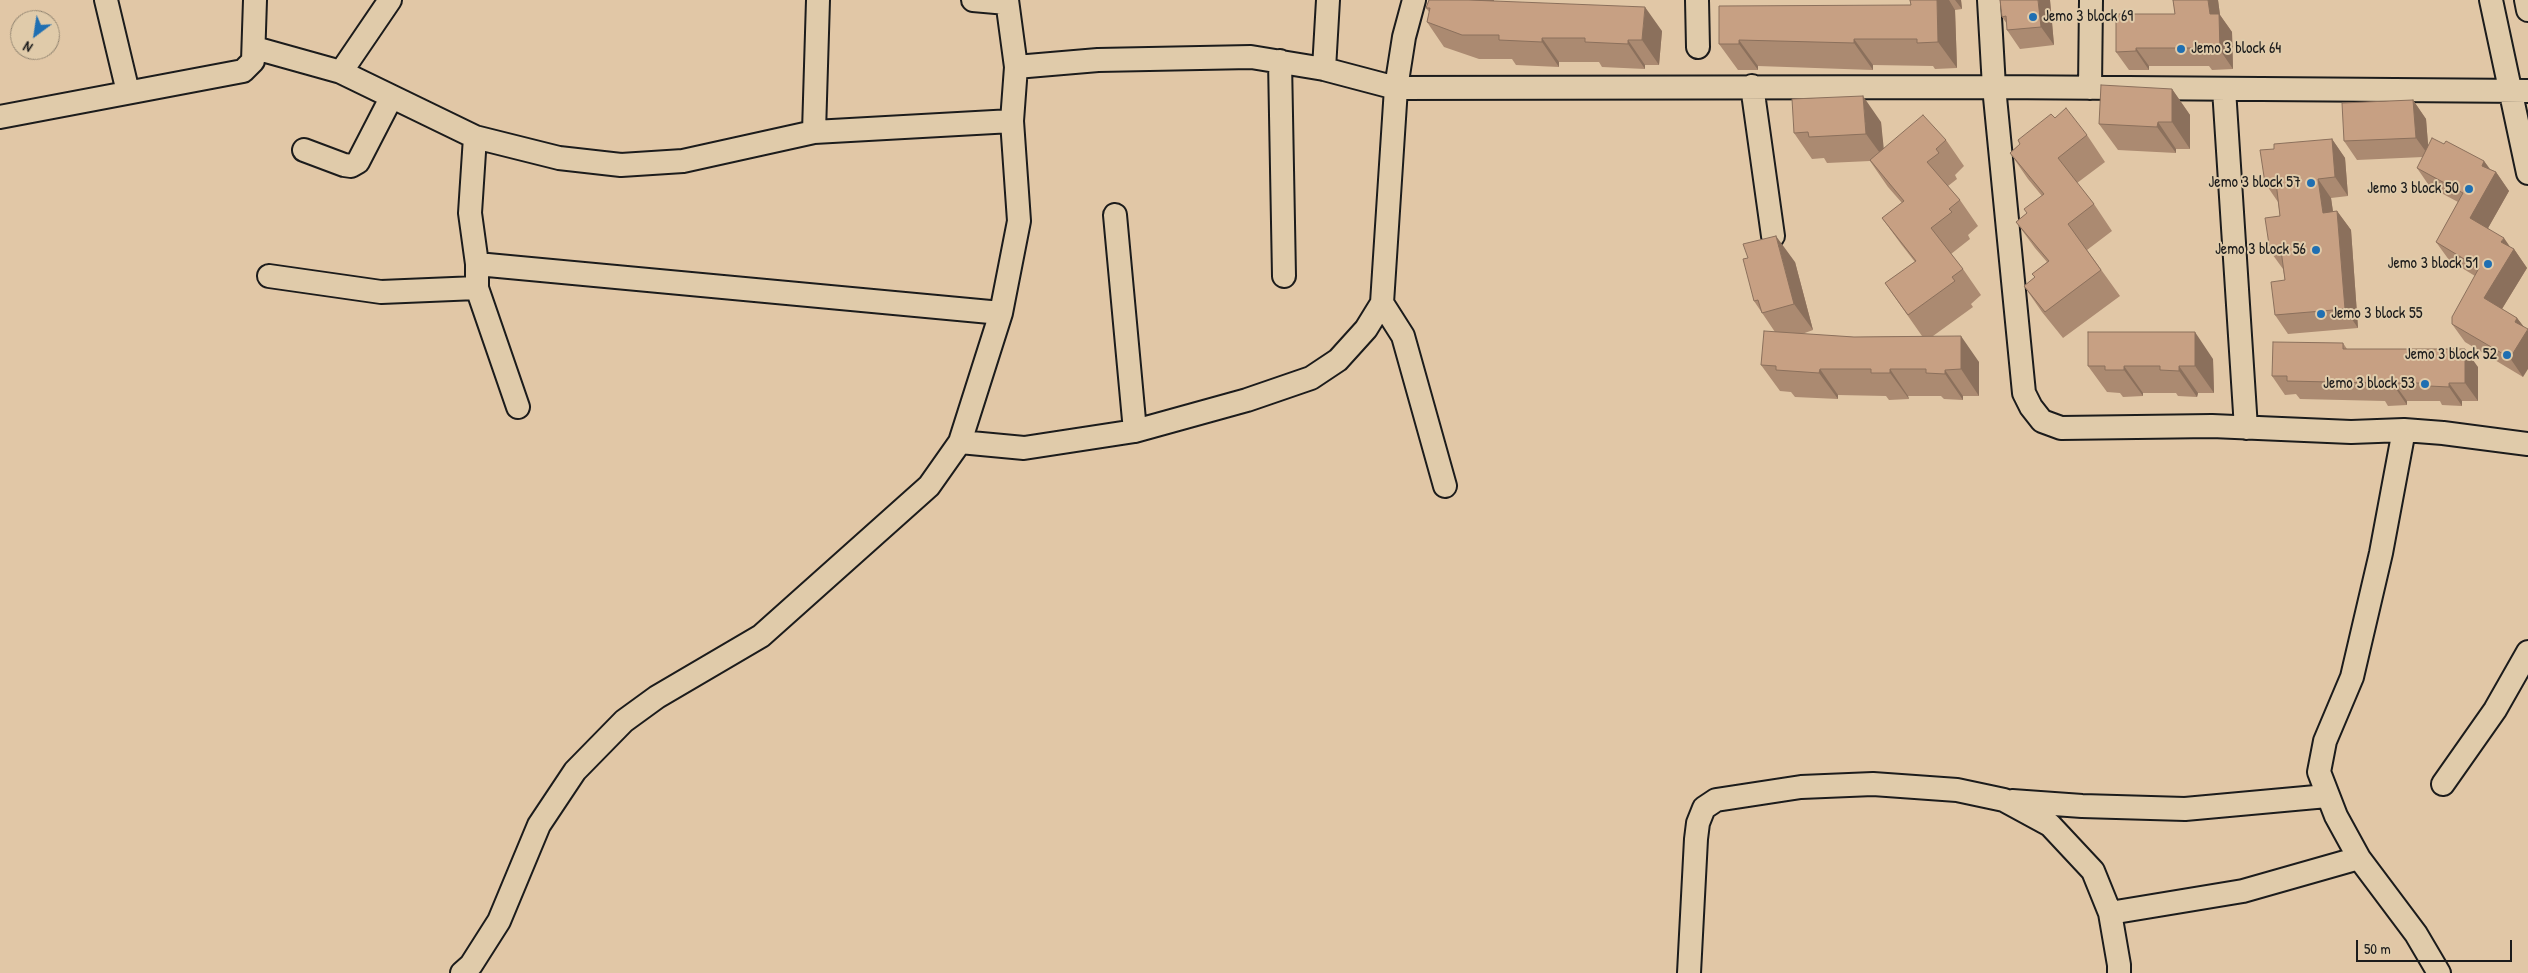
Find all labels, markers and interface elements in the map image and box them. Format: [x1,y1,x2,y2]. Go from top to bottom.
place label: Jemo 3 block 69 [2043,7,2133,27]
north arrow [10,10,60,60]
marker: Jemo 3 block 69 [2027,11,2039,23]
text: N [19,37,36,57]
place label: Jemo 3 block 64 [2191,39,2281,59]
marker: Jemo 3 block 64 [2175,43,2187,55]
place label: Jemo 3 block 57 [2208,173,2301,193]
marker: Jemo 3 block 57 [2305,177,2317,189]
place label: Jemo 3 block 50 [2367,179,2459,199]
marker: Jemo 3 block 50 [2463,183,2475,195]
place label: Jemo 3 block 56 [2215,240,2306,260]
marker: Jemo 3 block 56 [2310,244,2322,256]
place label: Jemo 3 block 51 [2387,254,2478,274]
marker: Jemo 3 block 51 [2482,258,2494,270]
place label: Jemo 3 block 55 [2331,304,2423,324]
marker: Jemo 3 block 55 [2315,308,2327,320]
place label: Jemo 3 block 52 [2405,345,2497,365]
marker: Jemo 3 block 52 [2501,349,2513,361]
place label: Jemo 3 block 53 [2323,374,2415,394]
marker: Jemo 3 block 53 [2419,378,2431,390]
scale bar [2358,930,2514,962]
text: 50 m [2364,938,2391,959]

